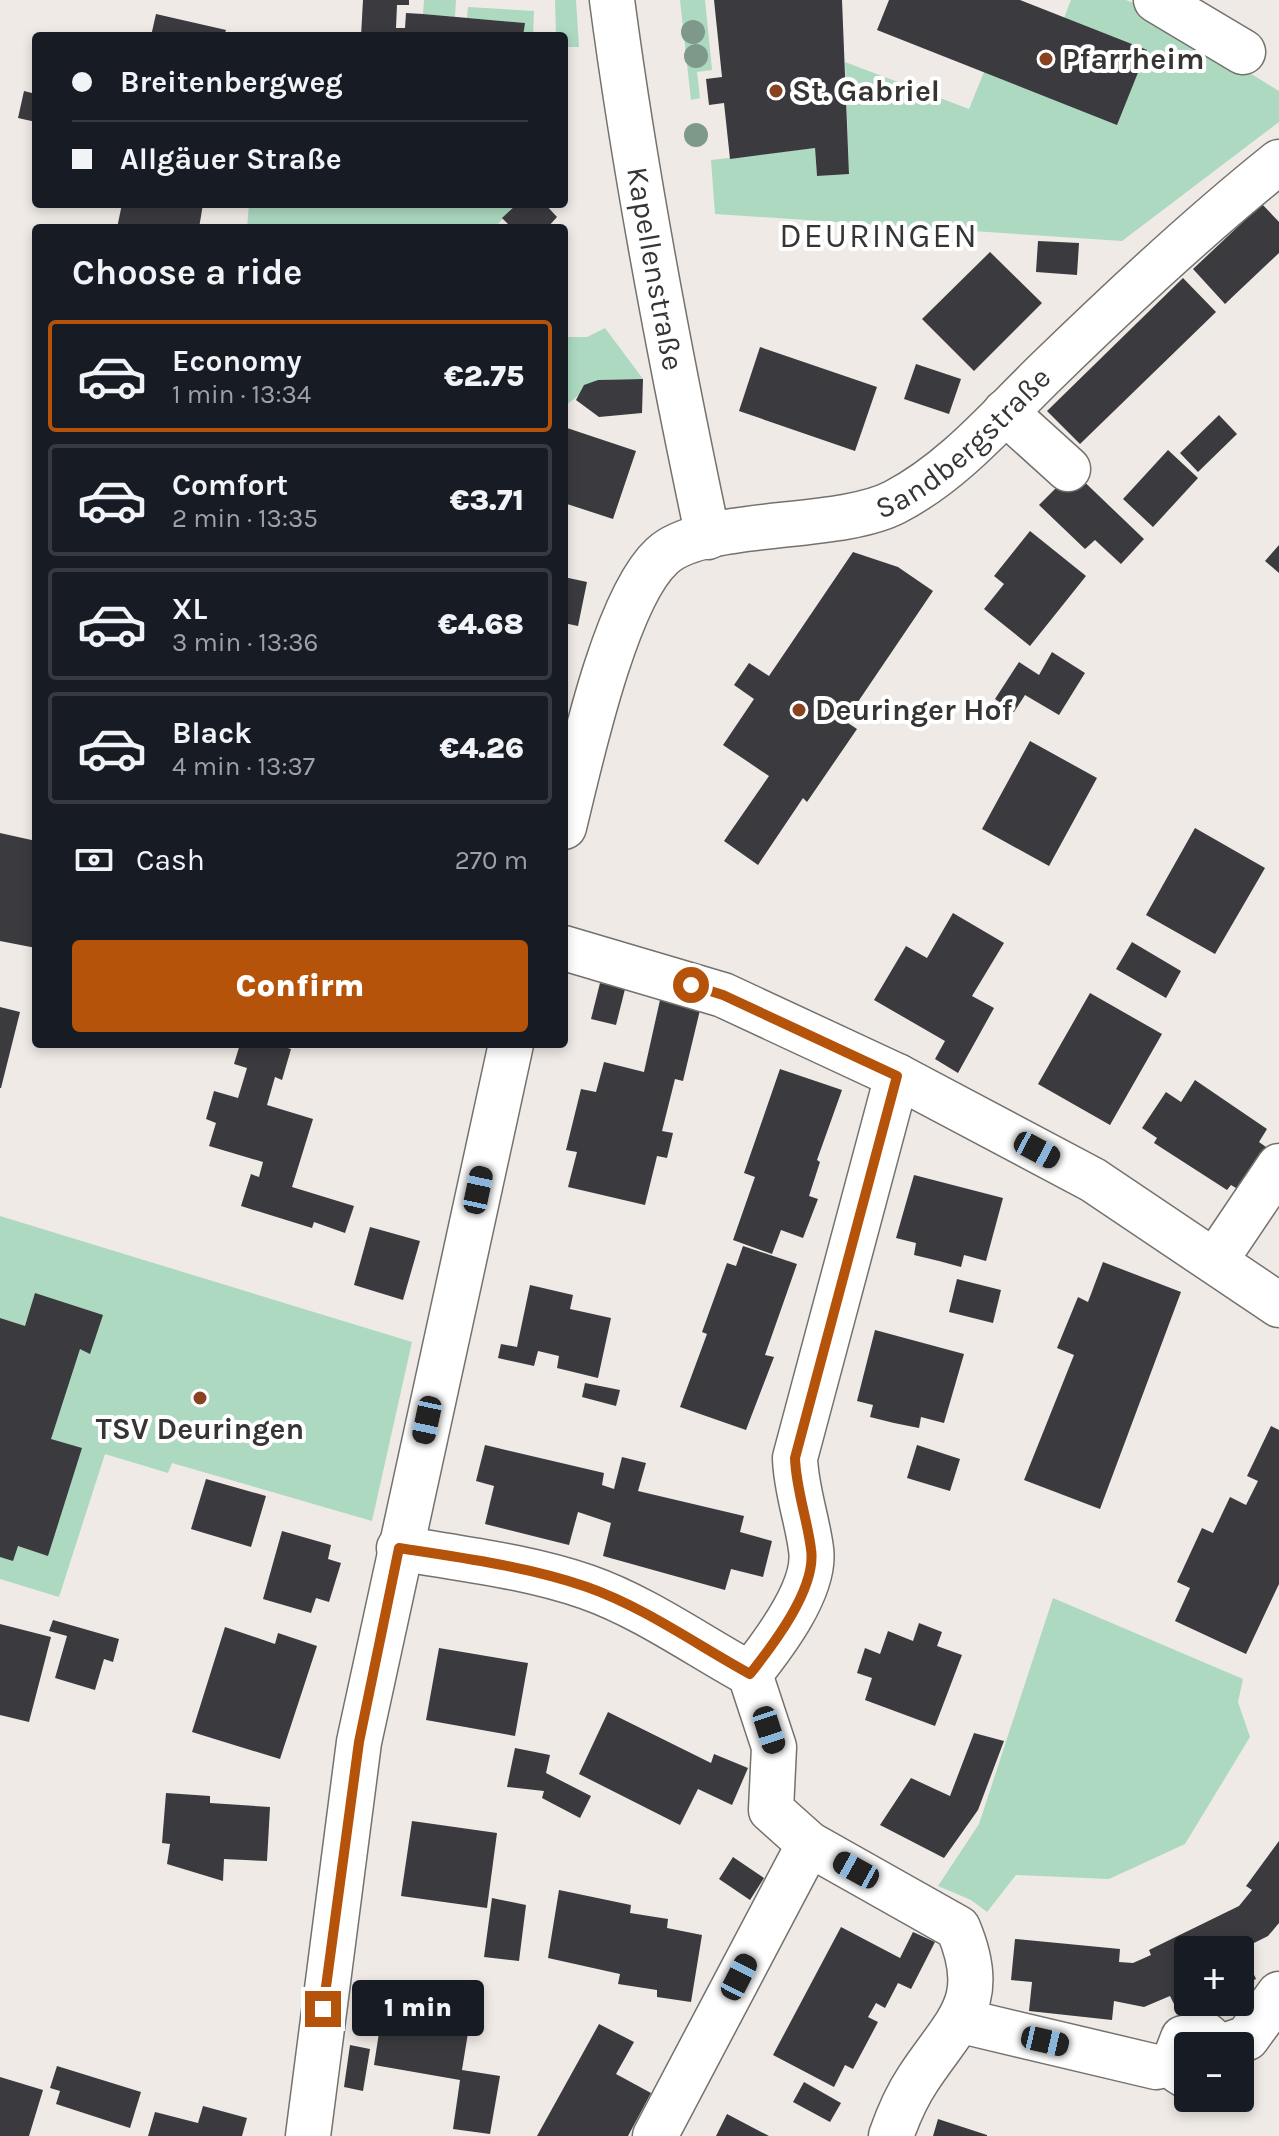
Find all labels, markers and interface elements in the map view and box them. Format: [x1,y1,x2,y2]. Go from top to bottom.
place label: Pfarrheim [1062,41,1204,77]
marker: Pfarrheim [1037,50,1055,68]
text: Breitenbergweg [120,64,343,100]
place label: St. Gabriel [792,73,940,109]
marker: St. Gabriel [767,82,785,100]
text: Allgäuer Straße [120,141,342,177]
street label: Kapellenstraße [619,164,691,373]
district label: DEURINGEN [779,216,979,256]
text: Choose a ride [72,251,302,293]
icon: car [76,340,148,412]
text: Economy [172,343,302,379]
text: €2.75 [444,358,524,394]
street label: Sandbergstraße [870,359,1058,527]
text: 1 min · 13:34 [172,379,311,410]
icon: car [76,464,148,536]
text: Comfort [172,467,288,503]
text: €3.71 [450,482,524,518]
text: 2 min · 13:35 [172,503,318,534]
icon: car [76,588,148,660]
text: XL [172,591,207,627]
text: €4.68 [438,606,524,642]
text: 3 min · 13:36 [172,627,318,658]
place label: Deuringer Hof [815,692,1013,728]
marker: Deuringer Hof [790,701,808,719]
icon: car [76,712,148,784]
text: Black [172,715,252,751]
text: €4.26 [439,730,524,766]
text: 4 min · 13:37 [172,751,315,782]
icon: cash [72,838,116,882]
text: Cash [136,842,205,878]
text: 270 m [455,845,528,876]
button: Confirm [72,940,528,1032]
route start [673,967,709,1003]
car [1010,1128,1064,1172]
car [461,1164,495,1216]
marker: TSV Deuringen [191,1389,209,1407]
car [410,1394,444,1446]
place label: TSV Deuringen [96,1411,304,1447]
car [750,1703,788,1757]
car [829,1848,883,1892]
map controls [1174,1936,1254,2112]
button: + [1174,1936,1254,2016]
car [717,1950,761,2004]
callout: 1 min [351,1981,483,2037]
route end [305,1991,341,2027]
text: 1 min [384,1992,452,2023]
car [1019,2024,1071,2058]
button: − [1174,2032,1254,2112]

